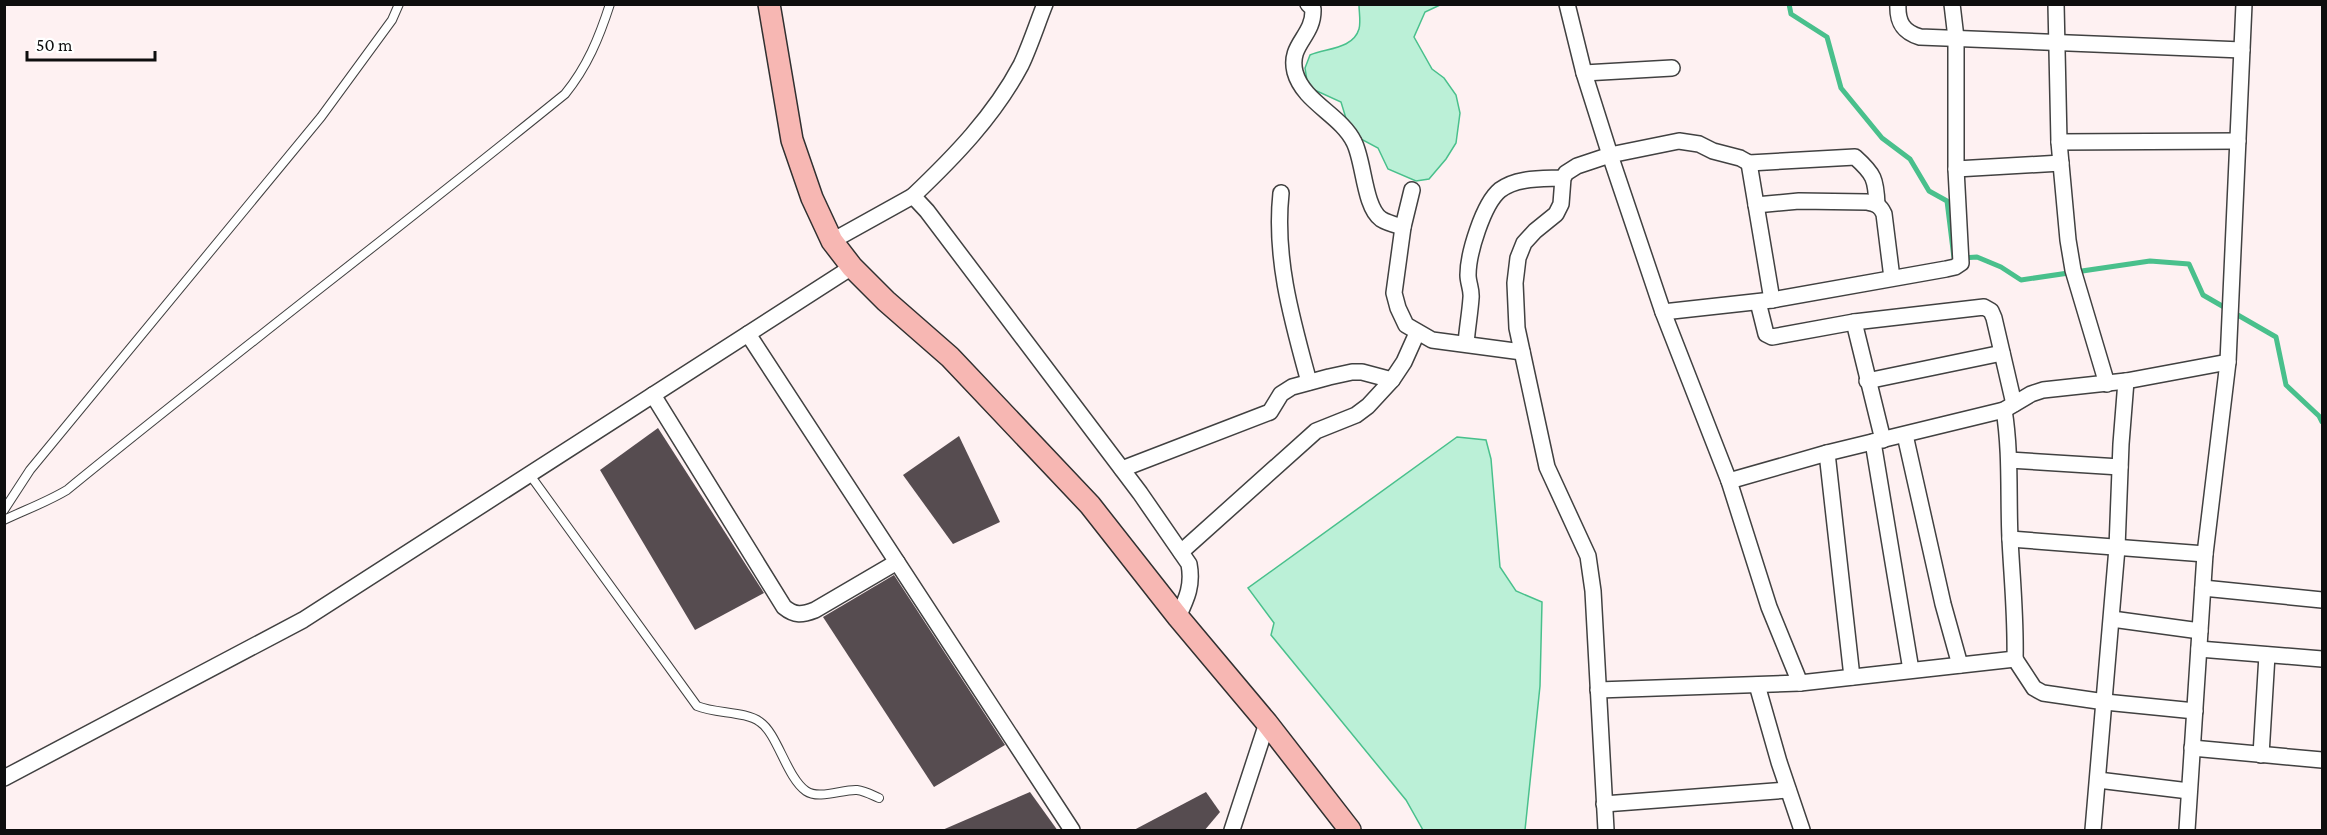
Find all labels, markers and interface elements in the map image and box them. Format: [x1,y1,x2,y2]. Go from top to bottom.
scale bar [27,24,154,62]
text: 50 m [36,35,73,55]

